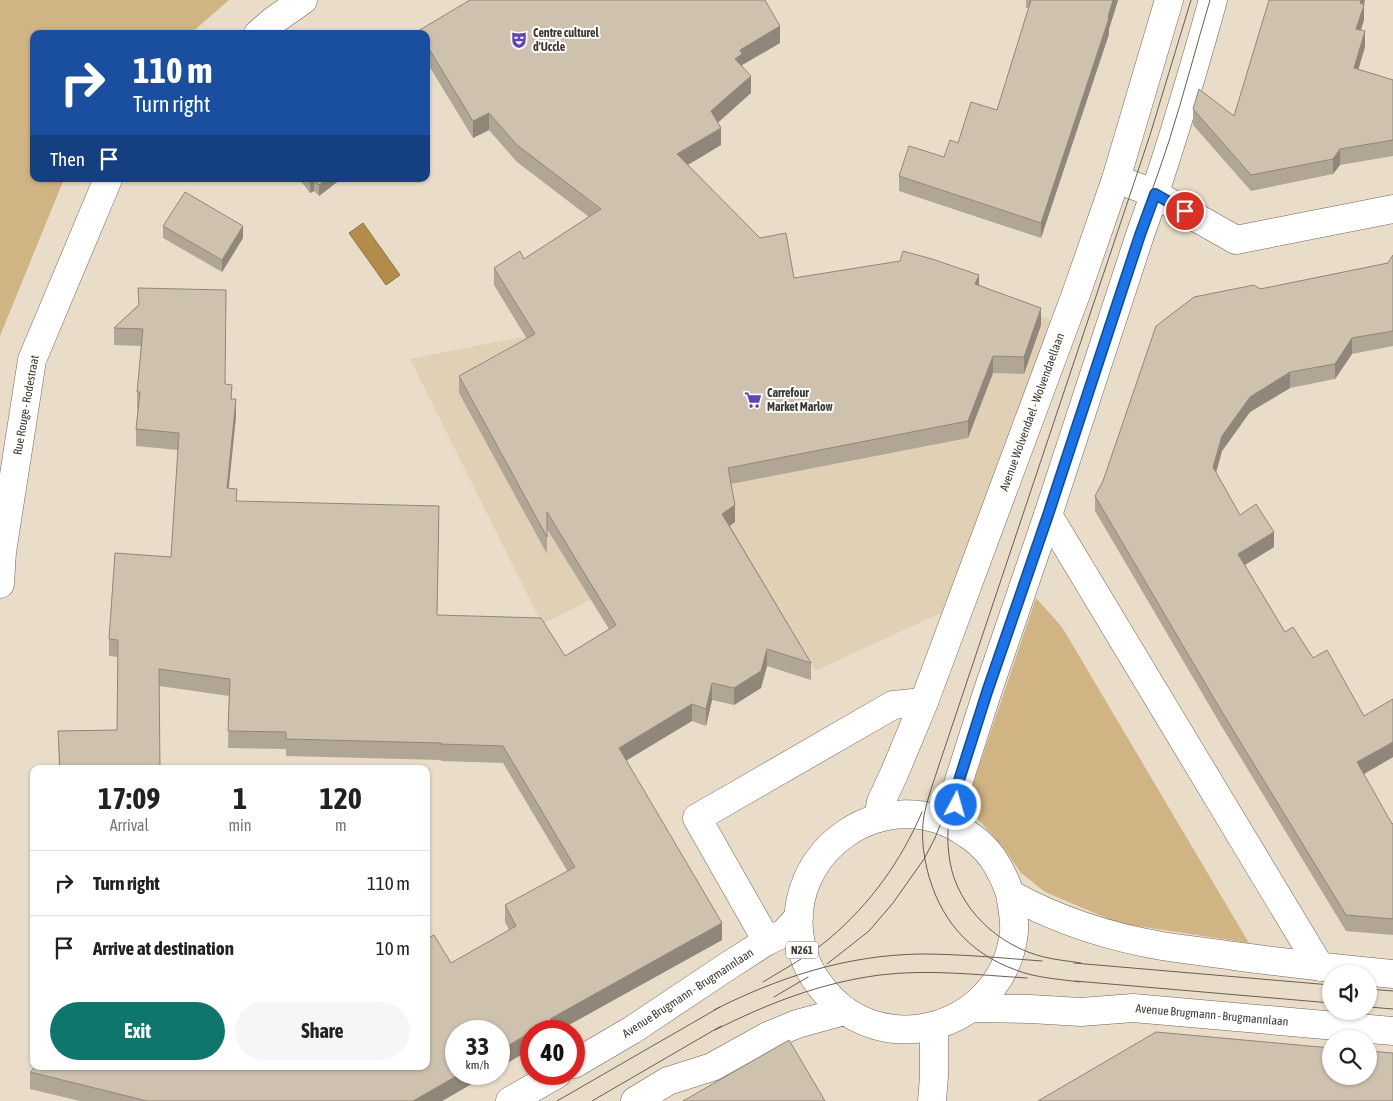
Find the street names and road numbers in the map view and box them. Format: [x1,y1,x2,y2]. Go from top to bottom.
street label: Avenue Wolvendael - Wolvendaellaan [997,331,1067,493]
street label: Rue Rouge - Rodestraat [10,353,42,456]
road number: N261 [786,942,818,958]
street label: Avenue Brugmann - Brugmannlaan [620,945,756,1041]
street label: Avenue Brugmann - Brugmannlaan [1135,1001,1289,1029]

